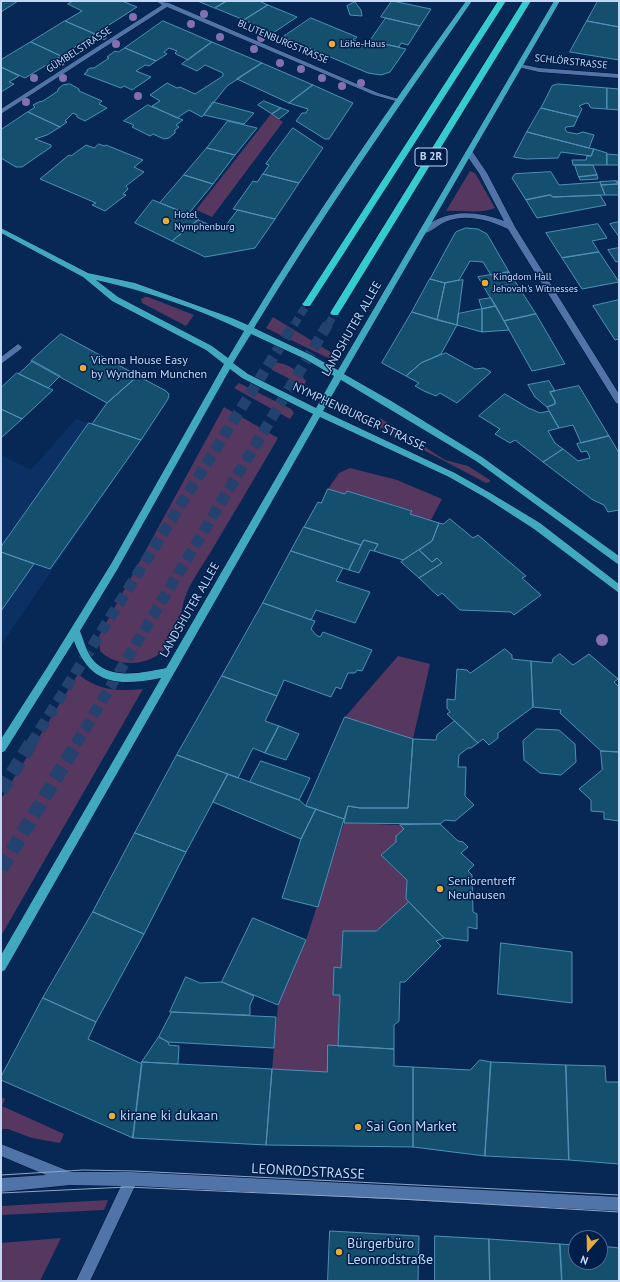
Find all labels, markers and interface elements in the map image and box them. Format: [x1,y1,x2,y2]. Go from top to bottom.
street label: BLUTENBURGSTRASSE [236,17,330,67]
street label: GÜMBELSTRASSE [44,24,114,76]
place label: Löhe-Haus [340,38,385,50]
marker: Löhe-Haus [327,39,337,49]
street label: SCHLÖRSTRASSE [534,52,608,72]
road number: B 2R [415,148,447,166]
place label: Hotel Nymphenburg [174,209,234,232]
marker: Hotel Nymphenburg [161,216,171,226]
place label: Kingdom Hall Jehovah's Witnesses [493,271,578,294]
marker: Kingdom Hall Jehovah's Witnesses [480,278,490,288]
street label: LANDSHUTER ALLEE [319,279,385,379]
place label: Vienna House Easy by Wyndham Munchen [91,354,207,382]
marker: Vienna House Easy by Wyndham Munchen [78,363,88,373]
street label: NYMPHENBURGER STRASSE [290,380,428,454]
street label: LANDSHUTER ALLEE [157,560,223,660]
place label: Seniorentreff Neuhausen [448,875,515,903]
marker: Seniorentreff Neuhausen [435,884,445,894]
place label: kirane ki dukaan [120,1108,218,1124]
marker: kirane ki dukaan [107,1111,117,1121]
place label: Sai Gon Market [366,1119,457,1135]
marker: Sai Gon Market [353,1122,363,1132]
street label: LEONRODSTRASSE [251,1161,365,1183]
north arrow [568,1230,608,1270]
place label: Bürgerbüro Leonrodstraße [347,1236,433,1268]
marker: Bürgerbüro Leonrodstraße [334,1247,344,1257]
text: N [578,1253,590,1268]

